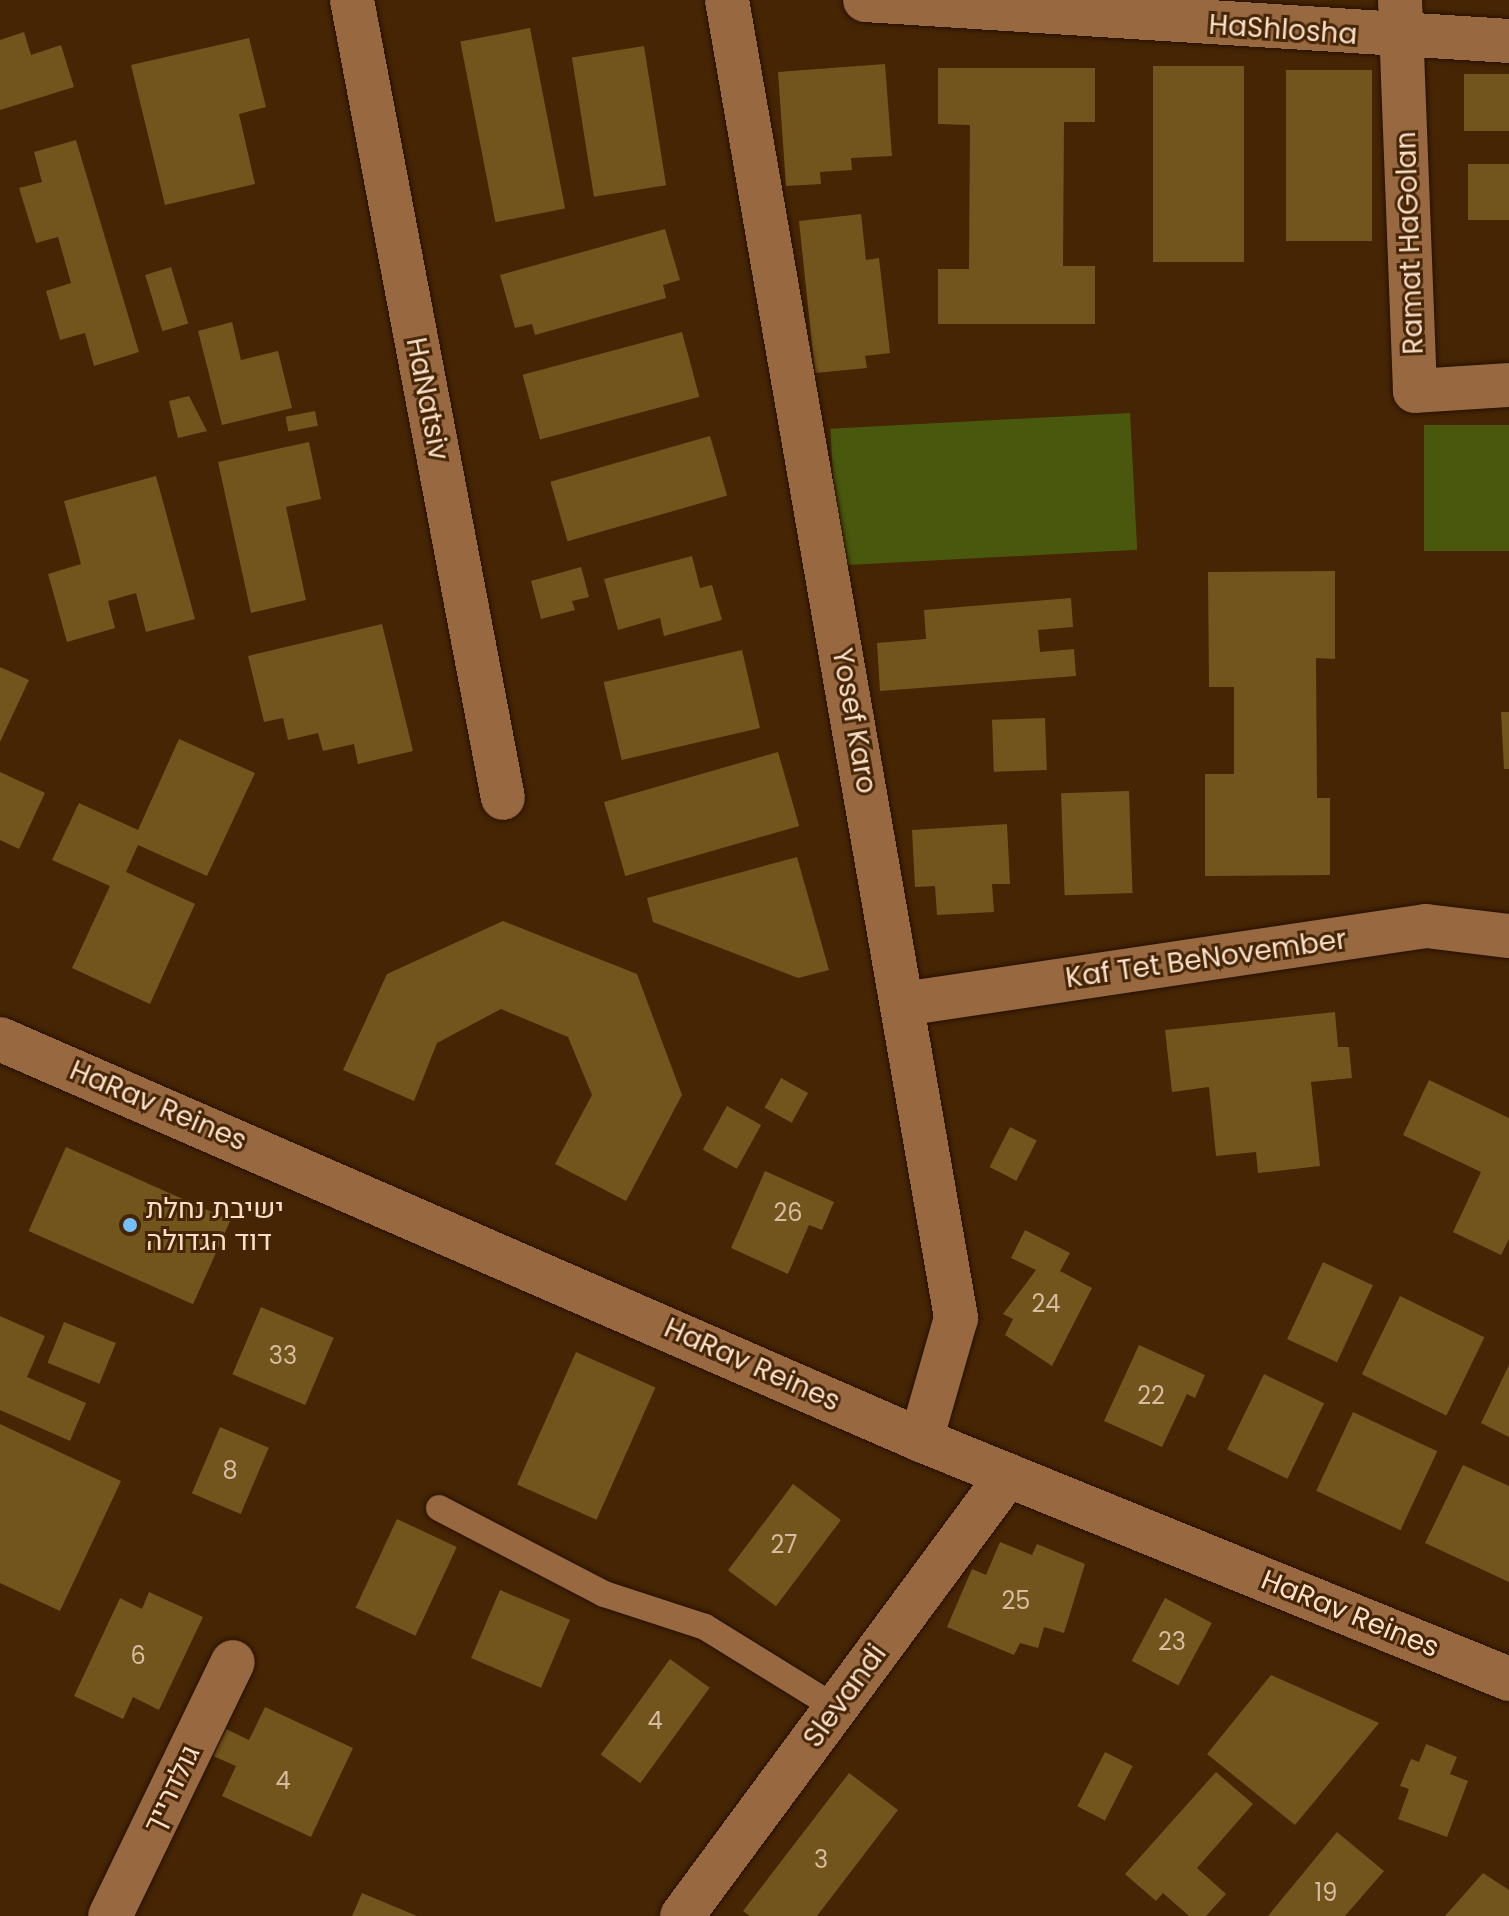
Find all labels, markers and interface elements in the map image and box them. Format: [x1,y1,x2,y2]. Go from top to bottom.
street label: HaShlosha [1208,8,1358,52]
street label: Ramat HaGolan [1389,131,1431,355]
street label: HaNatsiv [399,335,455,463]
street label: Yosef Karo [825,646,883,796]
street label: Kaf Tet BeNovember [1063,923,1349,995]
street label: HaRav Reines [65,1054,251,1158]
place label: ישיבת נחלת דוד הגדולה [146,1192,284,1258]
house number: 26 [773,1199,803,1227]
marker: ישיבת נחלת דוד הגדולה [121,1216,139,1234]
house number: 24 [1032,1290,1060,1318]
street label: HaRav Reines [659,1311,845,1419]
house number: 33 [269,1342,297,1370]
house number: 22 [1137,1382,1165,1410]
house number: 8 [222,1457,238,1485]
house number: 27 [771,1531,797,1559]
street label: HaRav Reines [1256,1563,1444,1665]
house number: 25 [1002,1587,1030,1615]
house number: 23 [1158,1628,1186,1656]
street label: Slevandi [796,1638,894,1754]
house number: 6 [130,1642,146,1670]
house number: 4 [647,1707,663,1735]
street label: גולדרייך [137,1740,207,1838]
house number: 4 [275,1767,291,1795]
house number: 3 [814,1846,828,1874]
house number: 19 [1315,1879,1337,1907]

